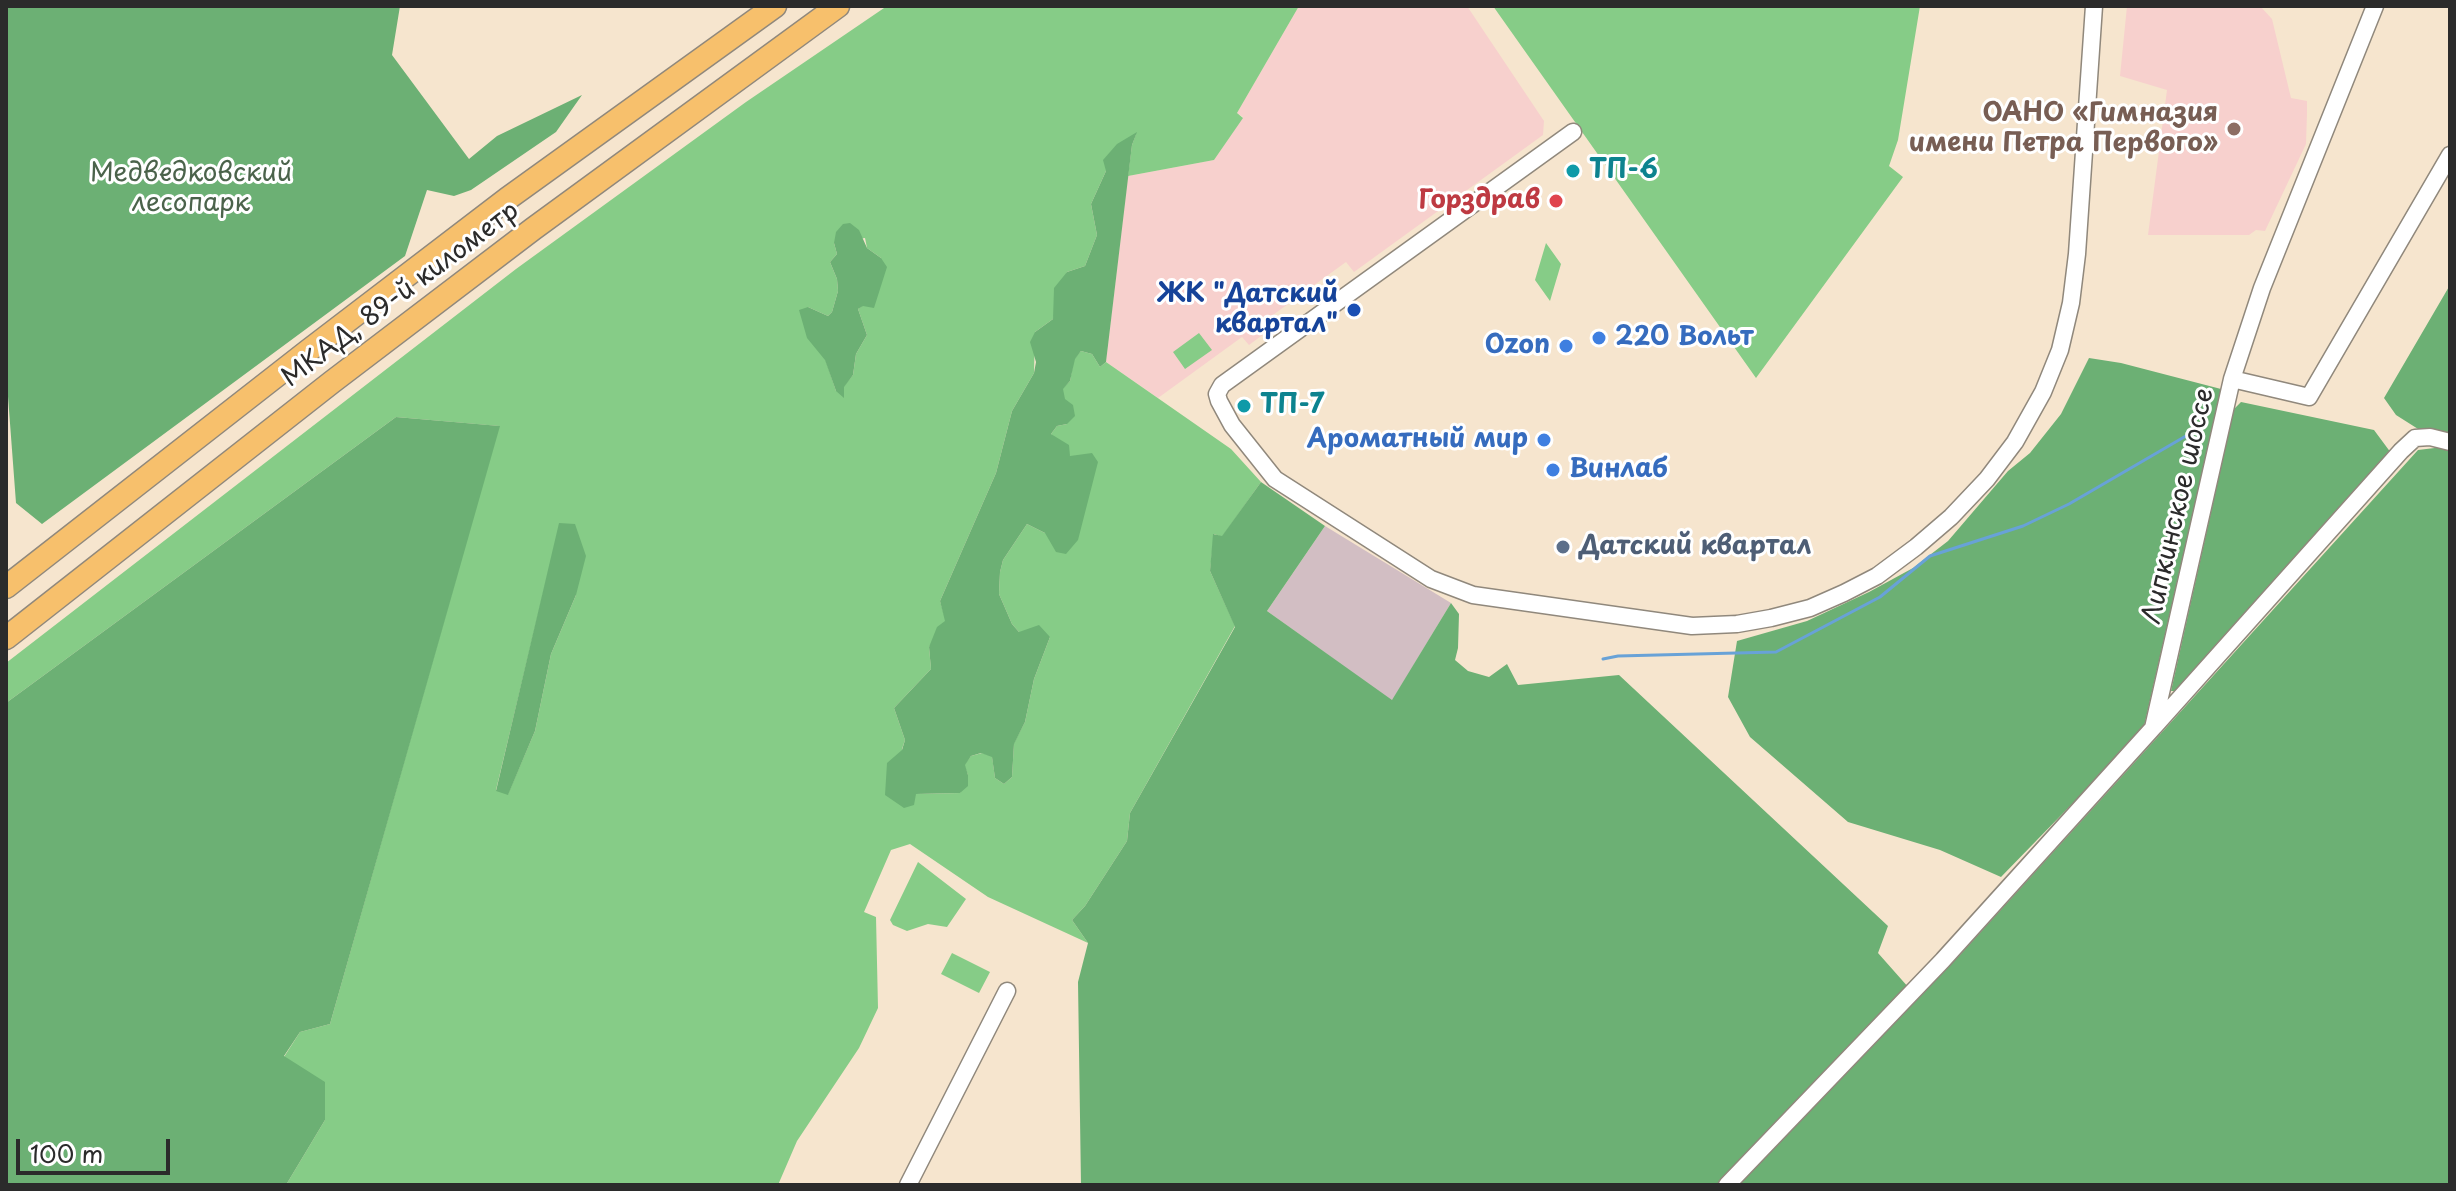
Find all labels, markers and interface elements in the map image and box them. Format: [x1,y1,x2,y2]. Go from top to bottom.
place label: ОАНО «Гимназия имени Петра Первого» [1909,98,2218,160]
marker: ОАНО «Гимназия имени Петра Первого» [2225,120,2243,138]
place label: ТП-6 [1589,155,1658,187]
park label: Медведковский лесопарк [90,158,292,220]
marker: ТП-6 [1564,162,1582,180]
place label: Горздрав [1419,185,1540,217]
marker: Горздрав [1547,192,1565,210]
street label: МКАД, 89-й километр [276,196,526,394]
place label: ЖК "Датский квартал" [1157,279,1338,340]
marker: ЖК "Датский квартал" [1345,301,1363,319]
place label: 220 Вольт [1615,322,1754,354]
marker: 220 Вольт [1590,329,1608,347]
place label: Ozon [1485,330,1550,362]
marker: Ozon [1557,337,1575,355]
street label: Липкинское шоссе [2137,385,2221,627]
place label: ТП-7 [1260,390,1324,422]
marker: ТП-7 [1235,397,1253,415]
place label: Ароматный мир [1307,424,1528,456]
marker: Ароматный мир [1535,431,1553,449]
place label: Винлаб [1569,454,1668,486]
marker: Винлаб [1544,461,1562,479]
place label: Датский квартал [1579,531,1812,563]
marker: Датский квартал [1554,538,1572,556]
scale bar [20,1123,174,1173]
text: 100 m [30,1135,103,1171]

